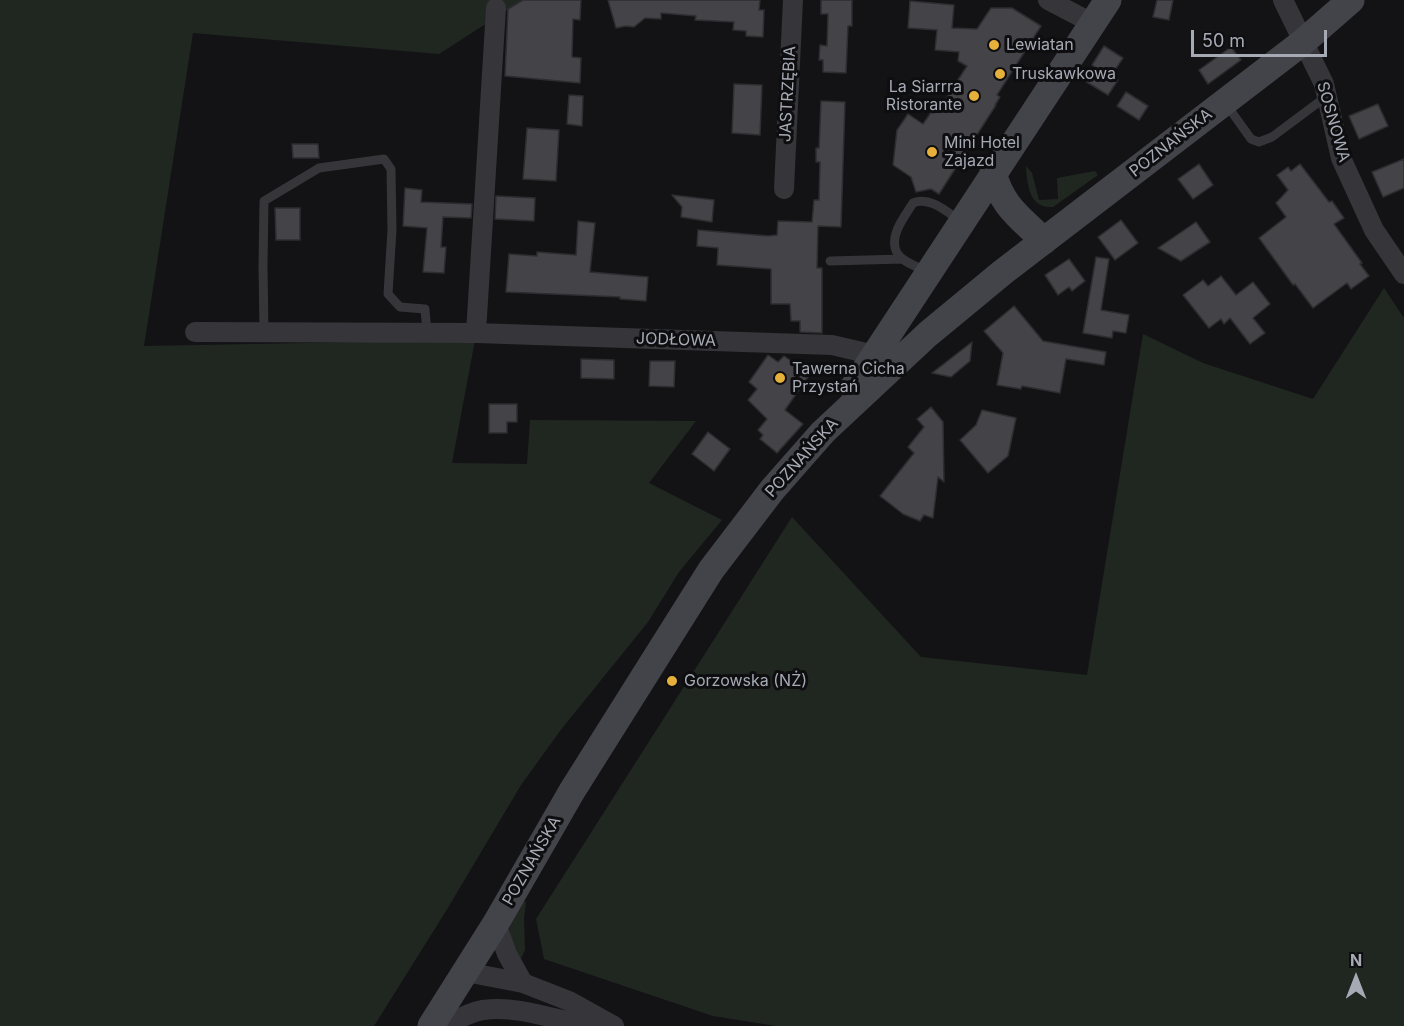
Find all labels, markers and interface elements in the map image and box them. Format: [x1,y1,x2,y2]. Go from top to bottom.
scale bar [1194,18,1330,56]
text: 50 m [1202,30,1245,51]
place label: Lewiatan [1006,35,1074,55]
marker: Lewiatan [987,38,1001,52]
street label: JASTRZĘBIA [776,45,800,143]
place label: Truskawkowa [1012,64,1116,84]
marker: Truskawkowa [993,67,1007,81]
place label: La Siarrra Ristorante [886,77,962,115]
street label: SOSNOWA [1312,79,1354,165]
marker: La Siarrra Ristorante [967,89,981,103]
street label: POZNAŃSKA [1126,105,1216,181]
place label: Mini Hotel Zajazd [944,133,1020,171]
marker: Mini Hotel Zajazd [925,145,939,159]
street label: JODŁOWA [636,329,716,351]
place label: Tawerna Cicha Przystań [792,359,905,397]
marker: Tawerna Cicha Przystań [773,371,787,385]
street label: POZNAŃSKA [762,415,842,501]
place label: Gorzowska (NŻ) [684,671,807,691]
marker: Gorzowska (NŻ) [665,674,679,688]
street label: POZNAŃSKA [499,813,565,909]
north arrow [1326,948,1386,1008]
text: N [1350,950,1362,970]

